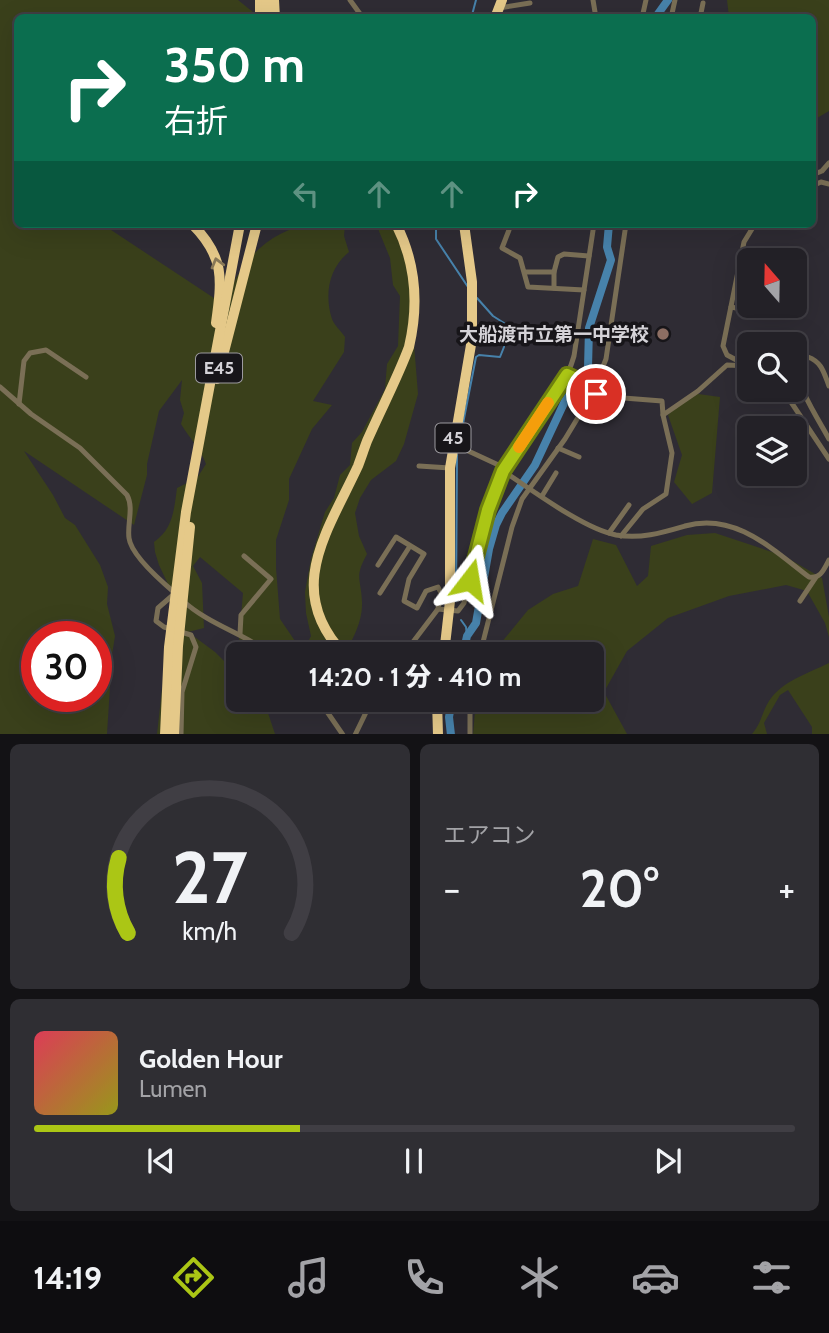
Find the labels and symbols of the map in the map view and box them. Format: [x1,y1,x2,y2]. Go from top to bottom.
north arrow [737,248,807,318]
one-way arrow [211,257,225,269]
place label: 大船渡市立第一中学校 [459,323,649,346]
marker: 大船渡市立第一中学校 [655,326,671,342]
road number: E45 [196,354,242,382]
pin [566,364,626,424]
road number: 45 [435,424,470,452]
position arrow [433,543,507,617]
speed limit sign: 30 [21,621,112,712]

